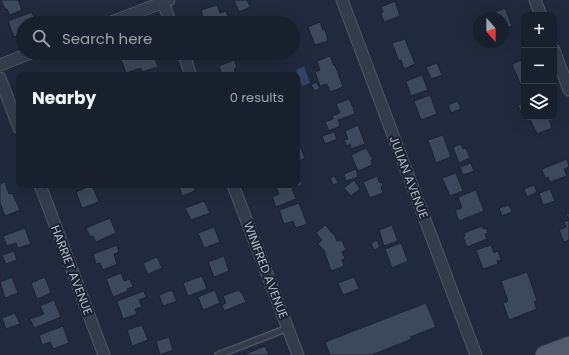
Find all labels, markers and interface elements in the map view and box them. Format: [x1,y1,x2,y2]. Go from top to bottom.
north arrow [473,12,509,48]
map controls [521,12,557,120]
button: + [521,12,557,48]
search box [16,16,300,60]
icon: search [30,27,52,49]
text: Search here [62,28,152,49]
button: − [521,48,557,84]
button: layers [521,84,557,120]
text: Nearby [32,86,96,110]
text: 0 results [230,88,284,107]
street label: JULIAN AVENUE [385,133,433,221]
street label: WINIFRED AVENUE [240,219,292,321]
street label: HARRIET AVENUE [47,223,97,317]

